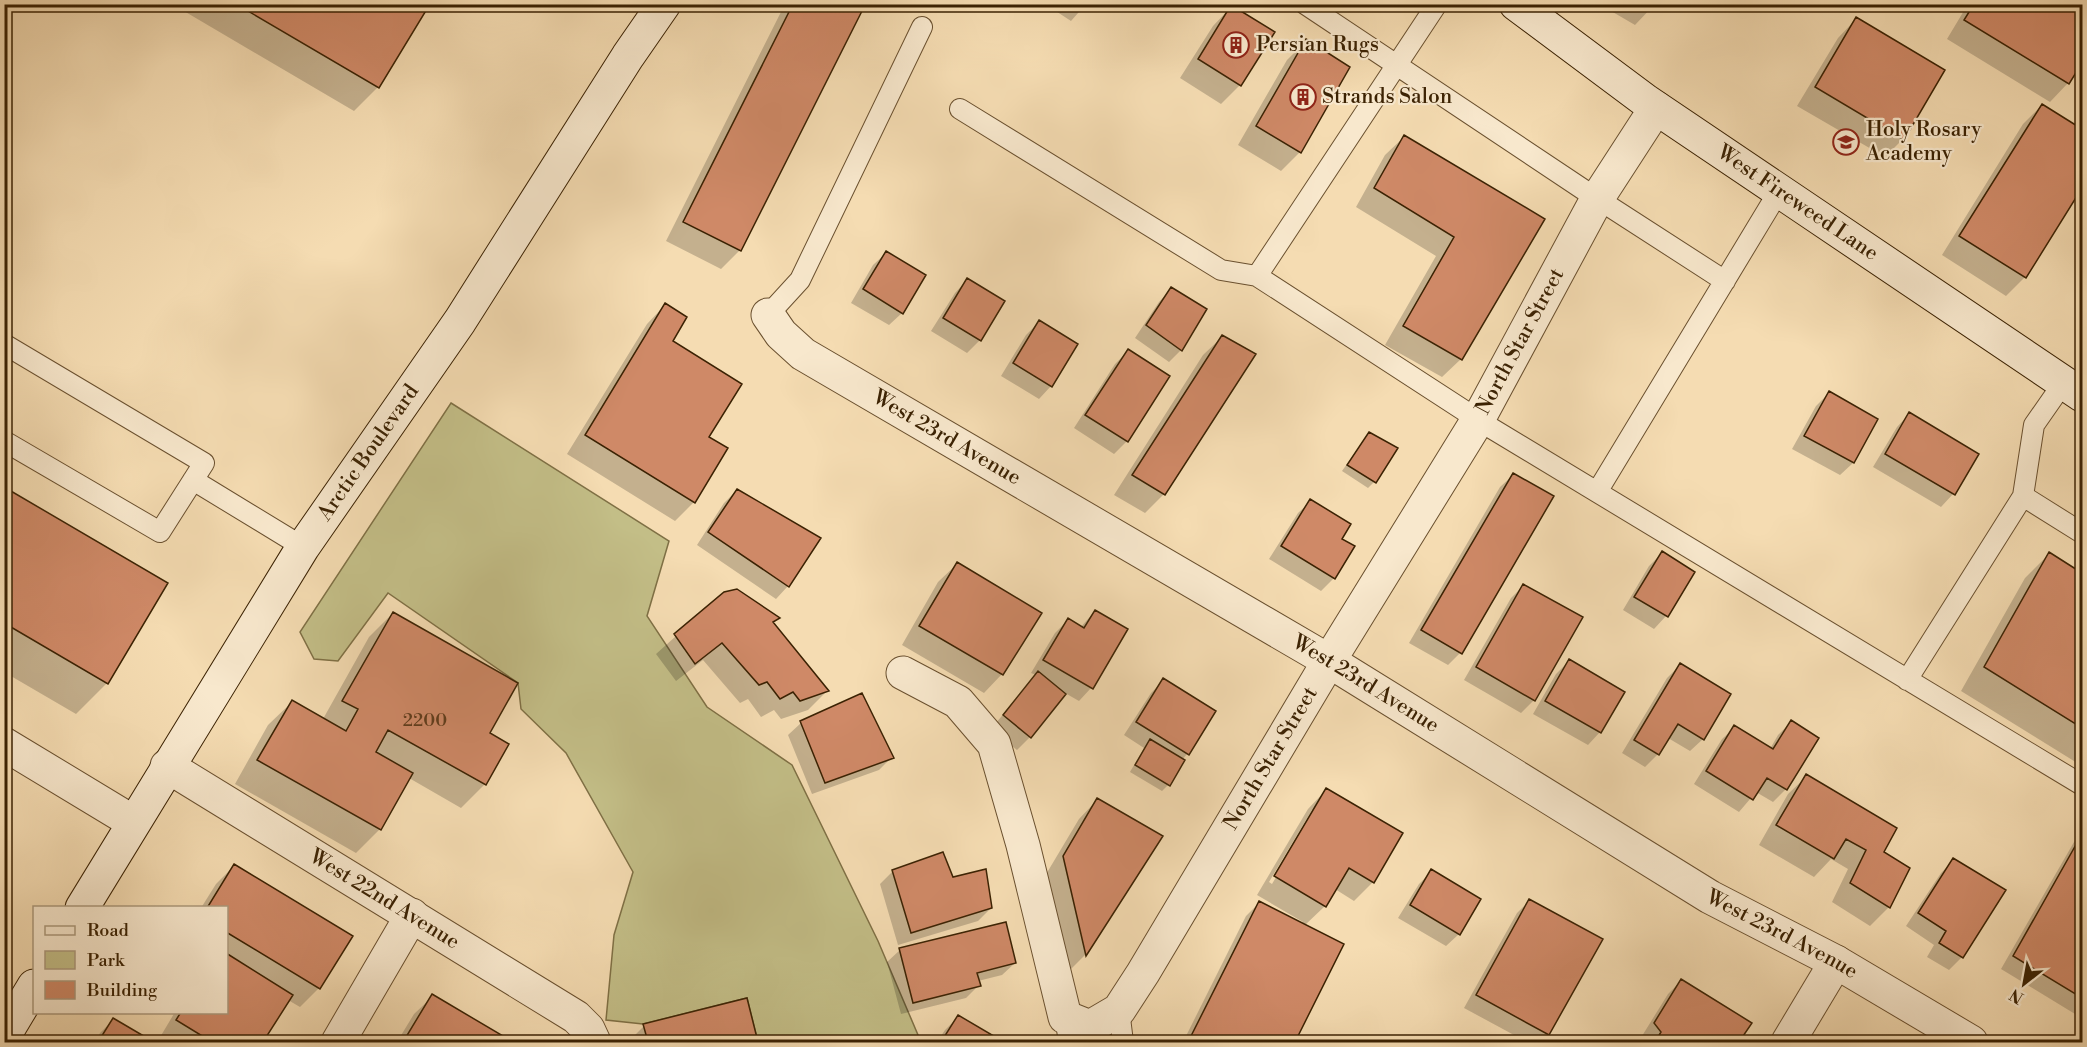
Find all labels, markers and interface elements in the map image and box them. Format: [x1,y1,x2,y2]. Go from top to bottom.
building icon: Persian Rugs [1221,30,1251,60]
place label: Persian Rugs [1256,32,1379,58]
building icon: Strands Salon [1288,82,1318,112]
place label: Strands Salon [1322,84,1453,110]
place label: Holy Rosary Academy [1865,117,1982,167]
school or university icon: Holy Rosary Academy [1831,127,1861,157]
street label: West Fireweed Lane [1711,139,1883,267]
street label: North Star Street [1470,263,1570,419]
street label: Arctic Boulevard [311,379,425,527]
street label: West 23rd Avenue [867,384,1025,491]
street label: West 23rd Avenue [1287,629,1444,739]
street label: North Star Street [1218,682,1324,835]
house number: 2200 [403,709,447,732]
street label: West 22nd Avenue [304,843,464,955]
street label: West 23rd Avenue [1701,884,1862,985]
legend [33,906,228,1014]
text: Road [87,919,130,942]
text: Park [87,949,126,972]
north arrow [1994,954,2054,1014]
text: Building [86,979,158,1002]
text: N [2006,984,2027,1008]

